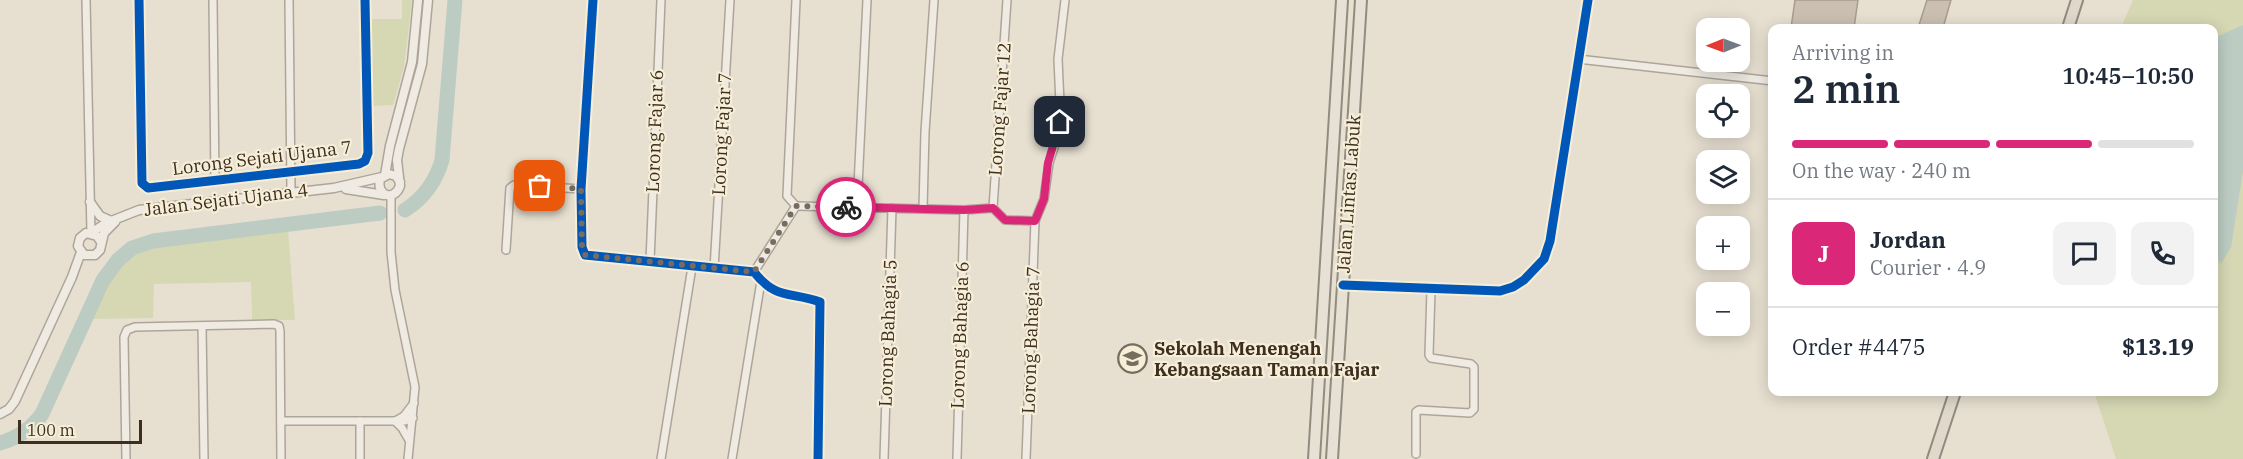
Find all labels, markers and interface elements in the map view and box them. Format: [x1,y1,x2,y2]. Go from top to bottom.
north arrow [1696,18,1750,72]
map controls [1696,18,1750,336]
text: Arriving in [1792,39,1894,66]
street label: Lorong Fajar 12 [983,41,1016,177]
text: 10:45–10:50 [2062,61,2194,90]
text: 2 min [1792,63,1900,114]
street label: Lorong Fajar 6 [641,69,668,193]
street label: Lorong Fajar 7 [707,72,736,196]
button: locate [1696,84,1750,138]
pin [1034,96,1085,147]
icon: home [1043,105,1076,138]
street label: Jalan Lintas Labuk [1331,114,1366,274]
street label: Lorong Sejati Ujana 7 [171,135,353,180]
button: layers [1696,150,1750,204]
text: On the way · 240 m [1792,157,1971,184]
pin [514,160,565,211]
icon: bag [523,169,556,202]
courier [816,177,876,237]
street label: Jalan Sejati Ujana 4 [143,178,309,221]
icon: bike [830,191,863,224]
button: + [1696,216,1750,270]
button: chat [2053,222,2116,285]
button: phone [2131,222,2194,285]
text: Jordan [1870,225,1946,254]
text: J [1818,239,1829,268]
text: Courier · 4.9 [1870,254,1986,281]
street label: Lorong Bahagia 5 [873,259,902,407]
street label: Lorong Bahagia 6 [945,261,974,409]
street label: Lorong Bahagia 7 [1016,266,1045,414]
button: − [1696,282,1750,336]
text: Order #4475 [1792,332,1926,361]
text: $13.19 [2122,332,2194,361]
place label: Sekolah Menengah Kebangsaan Taman Fajar [1154,337,1380,381]
school or university icon: Sekolah Menengah Kebangsaan Taman Fajar [1117,343,1149,375]
scale bar [18,417,142,444]
text: 100 m [27,420,75,440]

